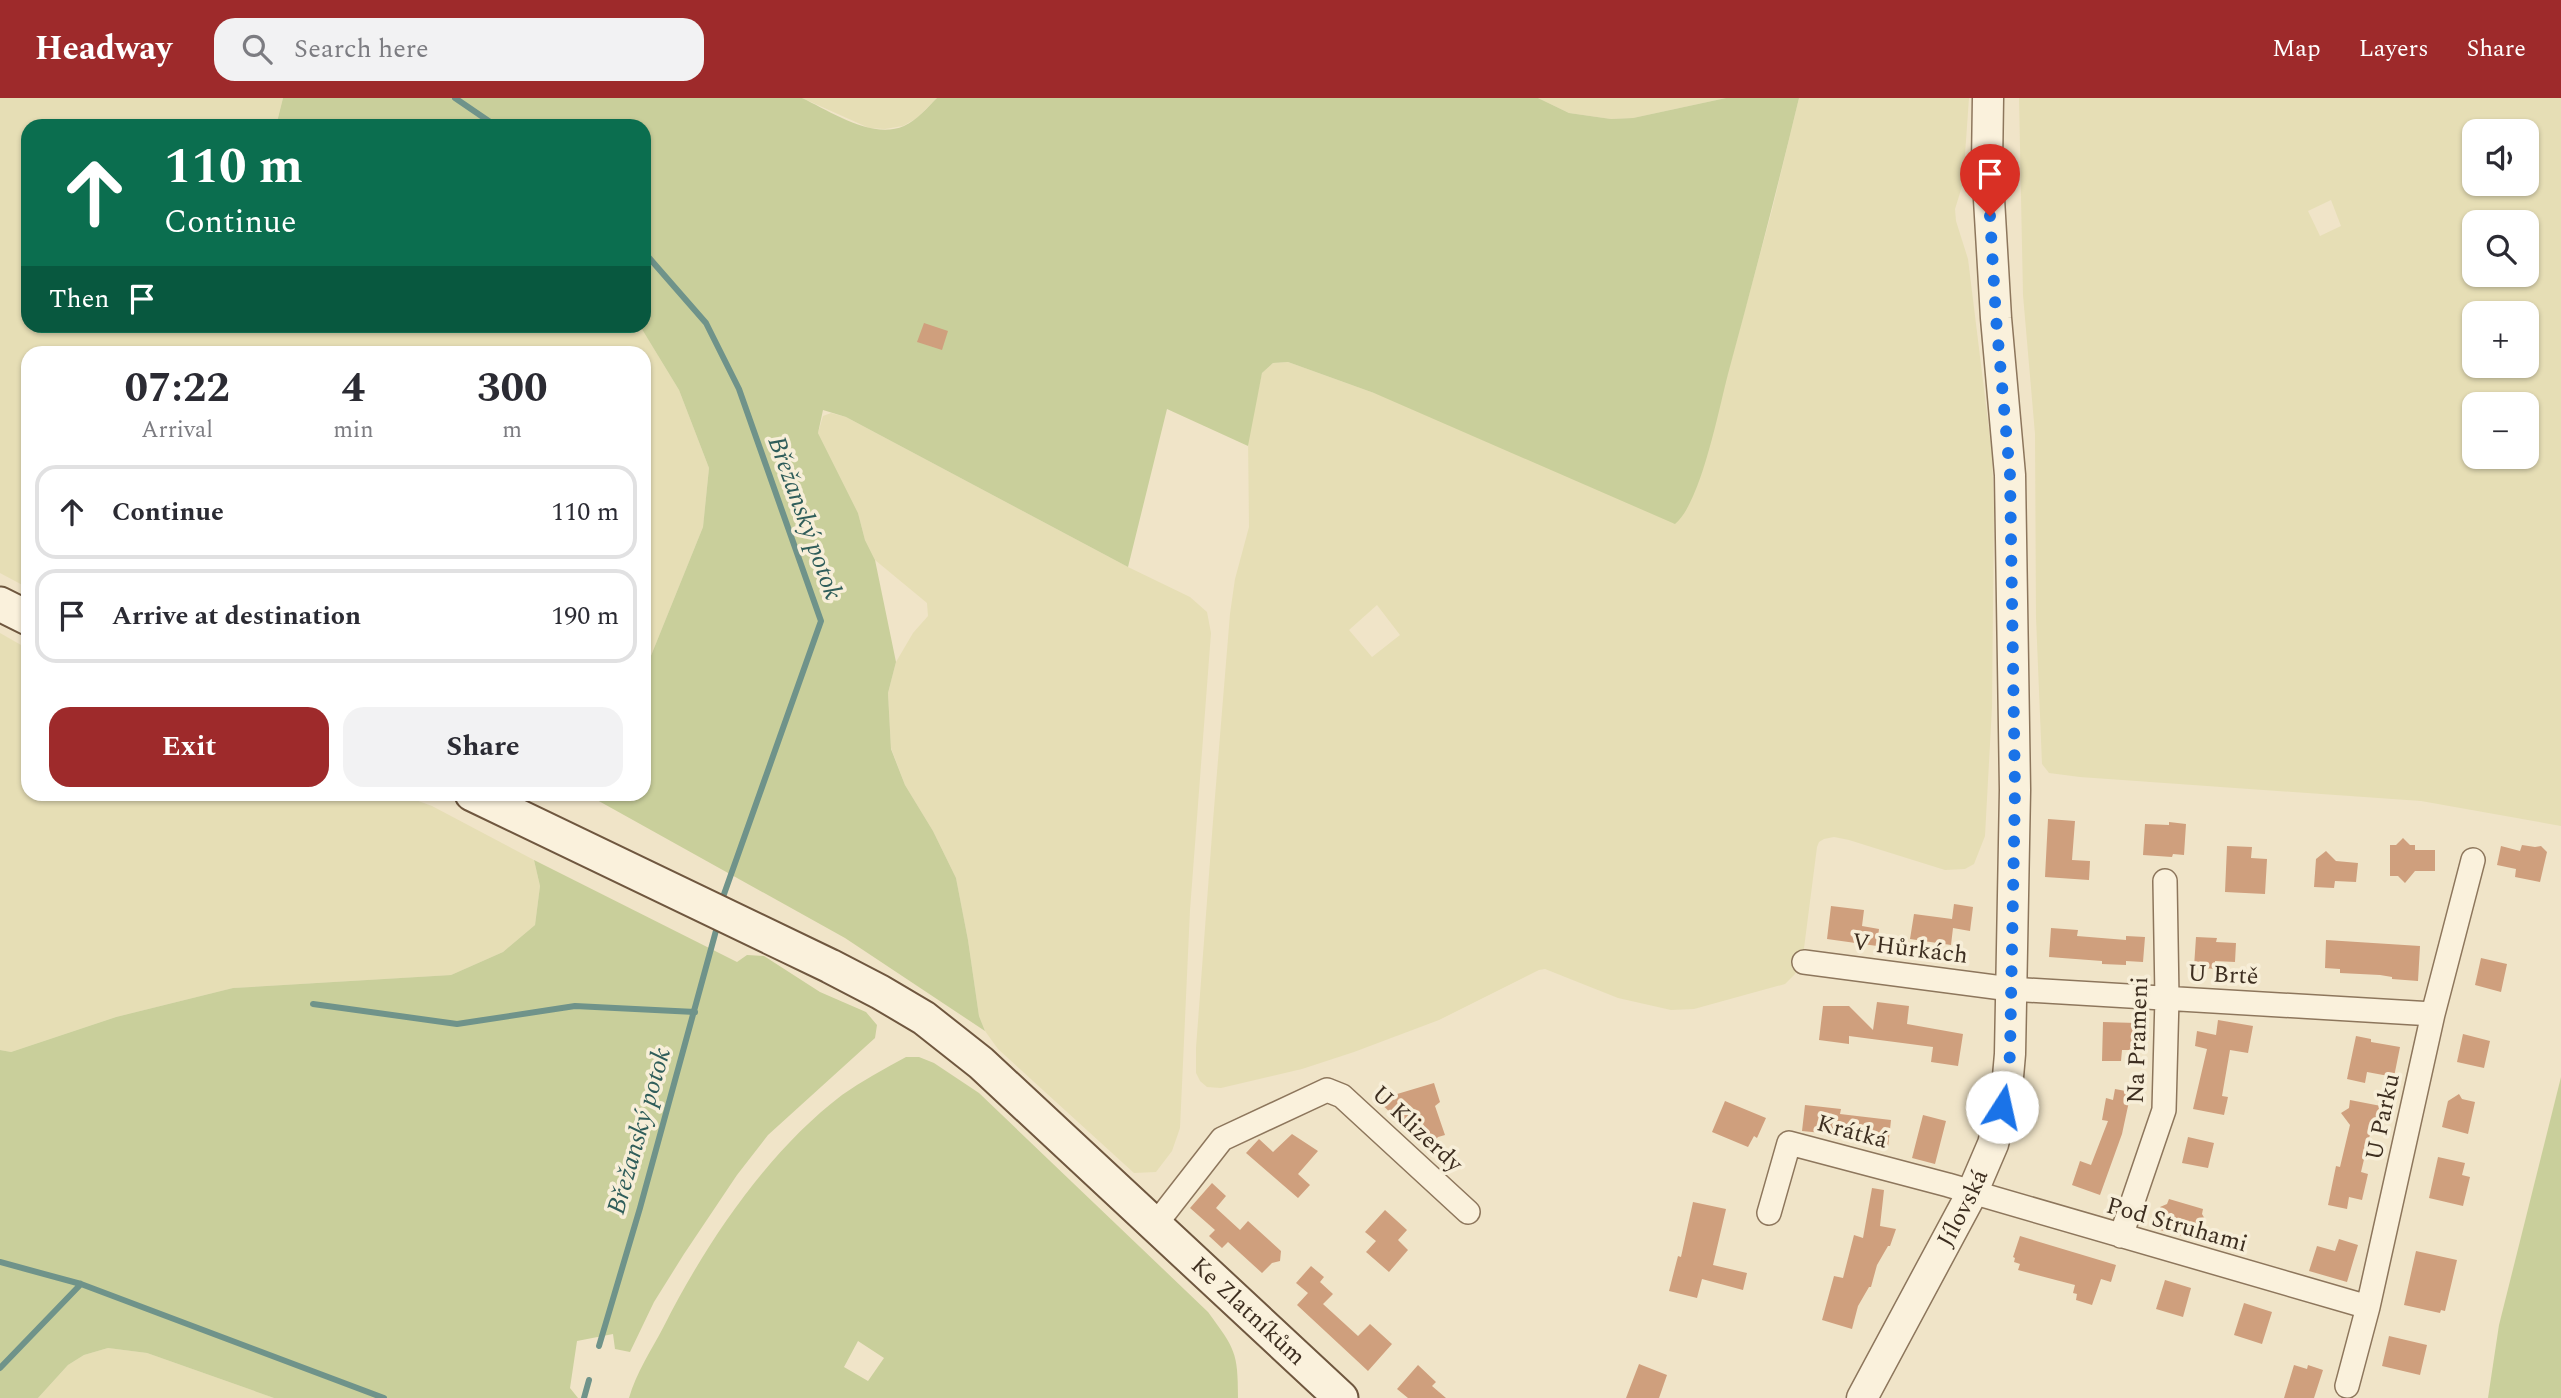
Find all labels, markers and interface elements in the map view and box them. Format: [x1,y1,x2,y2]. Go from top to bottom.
search box [214,18,704,81]
text: Headway [35,24,172,74]
text: Search here [294,29,429,69]
icon: search [238,30,276,68]
text: Map [2272,31,2321,67]
text: Layers [2359,31,2429,67]
text: Share [2467,31,2526,67]
map controls [2462,119,2539,469]
button: sound [2462,119,2539,196]
text: 110 m [164,130,303,205]
pin [1960,144,2020,216]
icon: ahead [49,147,140,238]
icon: arrive [1971,155,2009,193]
text: Continue [164,198,297,247]
button: search [2462,210,2539,287]
text: Then [49,279,109,319]
icon: arrive [123,280,161,318]
button: + [2462,301,2539,378]
text: 07:22 [124,357,230,420]
text: 4 [342,357,365,420]
text: 300 [477,357,548,420]
button: − [2462,392,2539,469]
text: Arrival [141,413,213,448]
text: min [333,413,374,448]
text: m [502,413,522,448]
water label: Břežanský potok [757,430,853,606]
text: Continue [112,492,224,532]
text: 110 m [551,492,619,532]
icon: ahead [53,493,91,531]
text: Arrive at destination [112,596,361,636]
text: 190 m [551,596,619,636]
icon: arrive [53,597,91,635]
button: Exit [49,707,329,787]
button: Share [343,707,623,787]
street label: V Hůrkách [1850,924,1970,974]
street label: U Brtě [2187,955,2259,995]
street label: Na Prameni [2118,976,2158,1104]
water label: Břežanský potok [596,1043,682,1219]
position arrow [1965,1070,2039,1144]
street label: U Parku [2356,1070,2410,1164]
street label: U Klizerdy [1363,1077,1472,1182]
street label: Krátká [1813,1105,1892,1159]
street label: Jílovská [1928,1164,1998,1254]
street label: Pod Struhami [2102,1188,2252,1262]
street label: Ke Zlatníkům [1182,1249,1314,1374]

